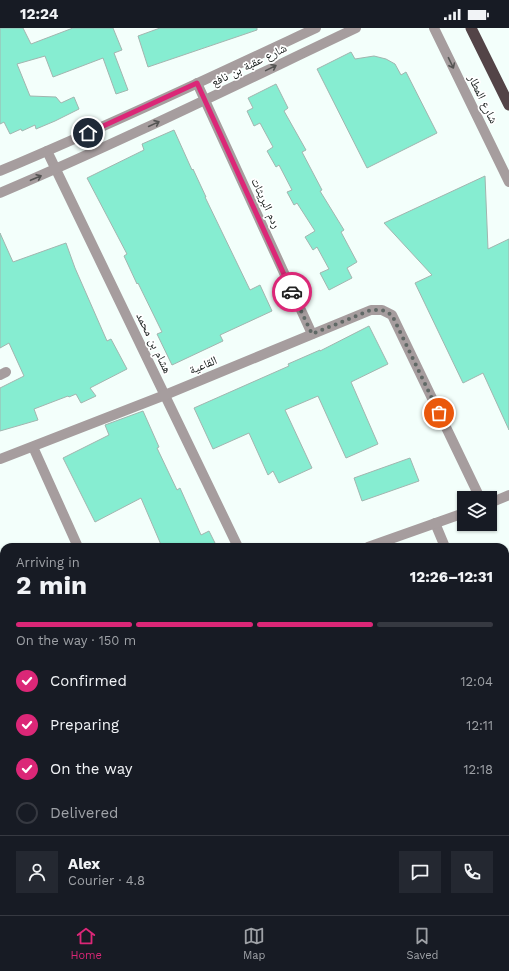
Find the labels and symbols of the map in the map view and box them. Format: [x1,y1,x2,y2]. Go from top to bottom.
street label: شارع عقبة بن نافع [209,41,290,90]
one-way arrow [448,57,455,69]
one-way arrow [265,64,277,71]
street label: شارع المطار [464,71,501,126]
pin [71,116,105,150]
one-way arrow [148,120,160,127]
one-way arrow [29,174,41,181]
street label: ردم البريثات [247,176,284,231]
courier [272,272,312,312]
street label: هشام بن محمد [132,310,175,376]
street label: القاعية [187,353,219,377]
pin [422,396,456,430]

